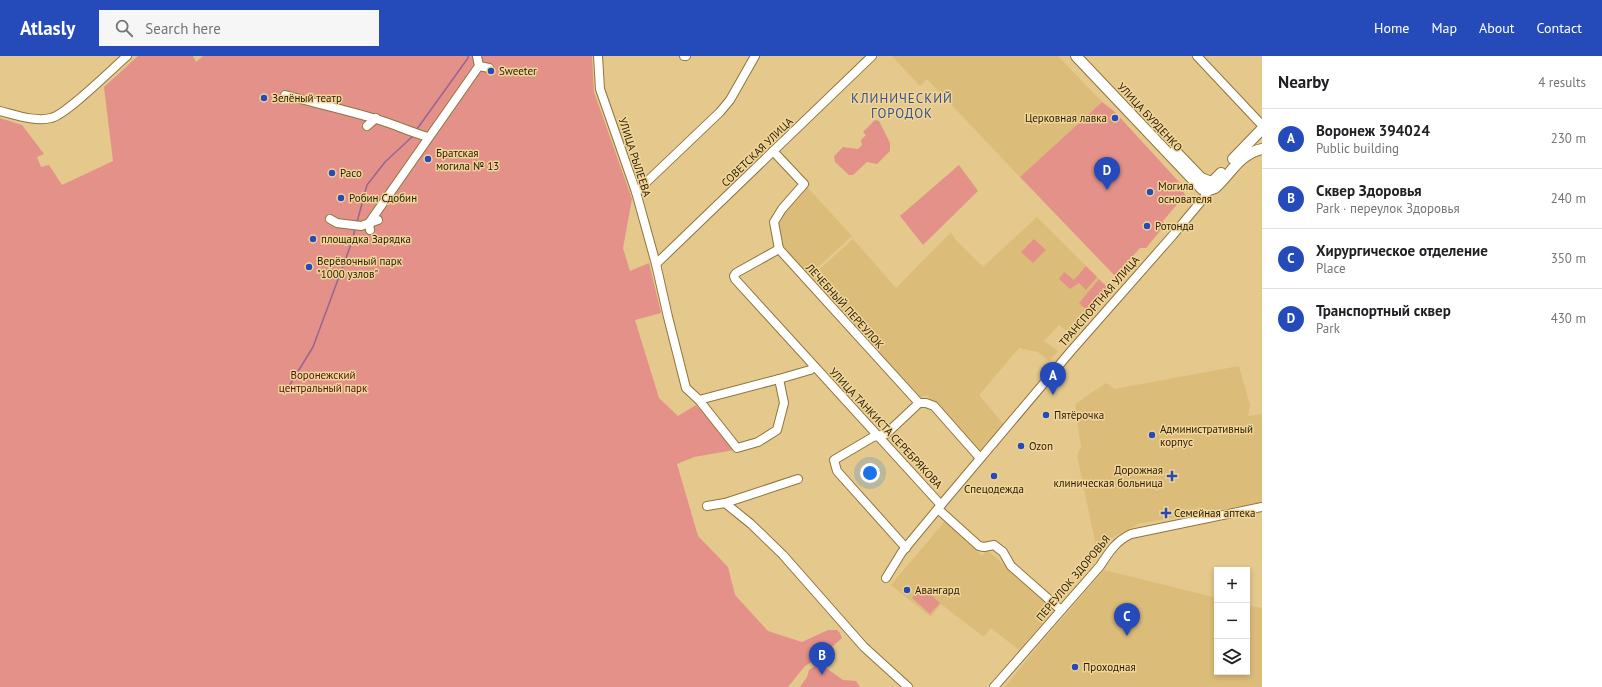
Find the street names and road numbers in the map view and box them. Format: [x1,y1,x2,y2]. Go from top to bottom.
street label: УЛИЦА БУРДЕНКО [1115,80,1185,154]
street label: СОВЕТСКАЯ УЛИЦА [718,114,796,190]
street label: УЛИЦА РЫЛЕЕВА [616,116,655,199]
street label: ТРАНСПОРТНАЯ УЛИЦА [1056,252,1142,349]
street label: ЛЕЧЕБНЫЙ ПЕРЕУЛОК [802,260,887,352]
street label: УЛИЦА ТАНКИСТА СЕРЕБРЯКОВА [826,365,946,492]
street label: ПЕРЕУЛОК ЗДОРОВЬЯ [1033,532,1113,624]

